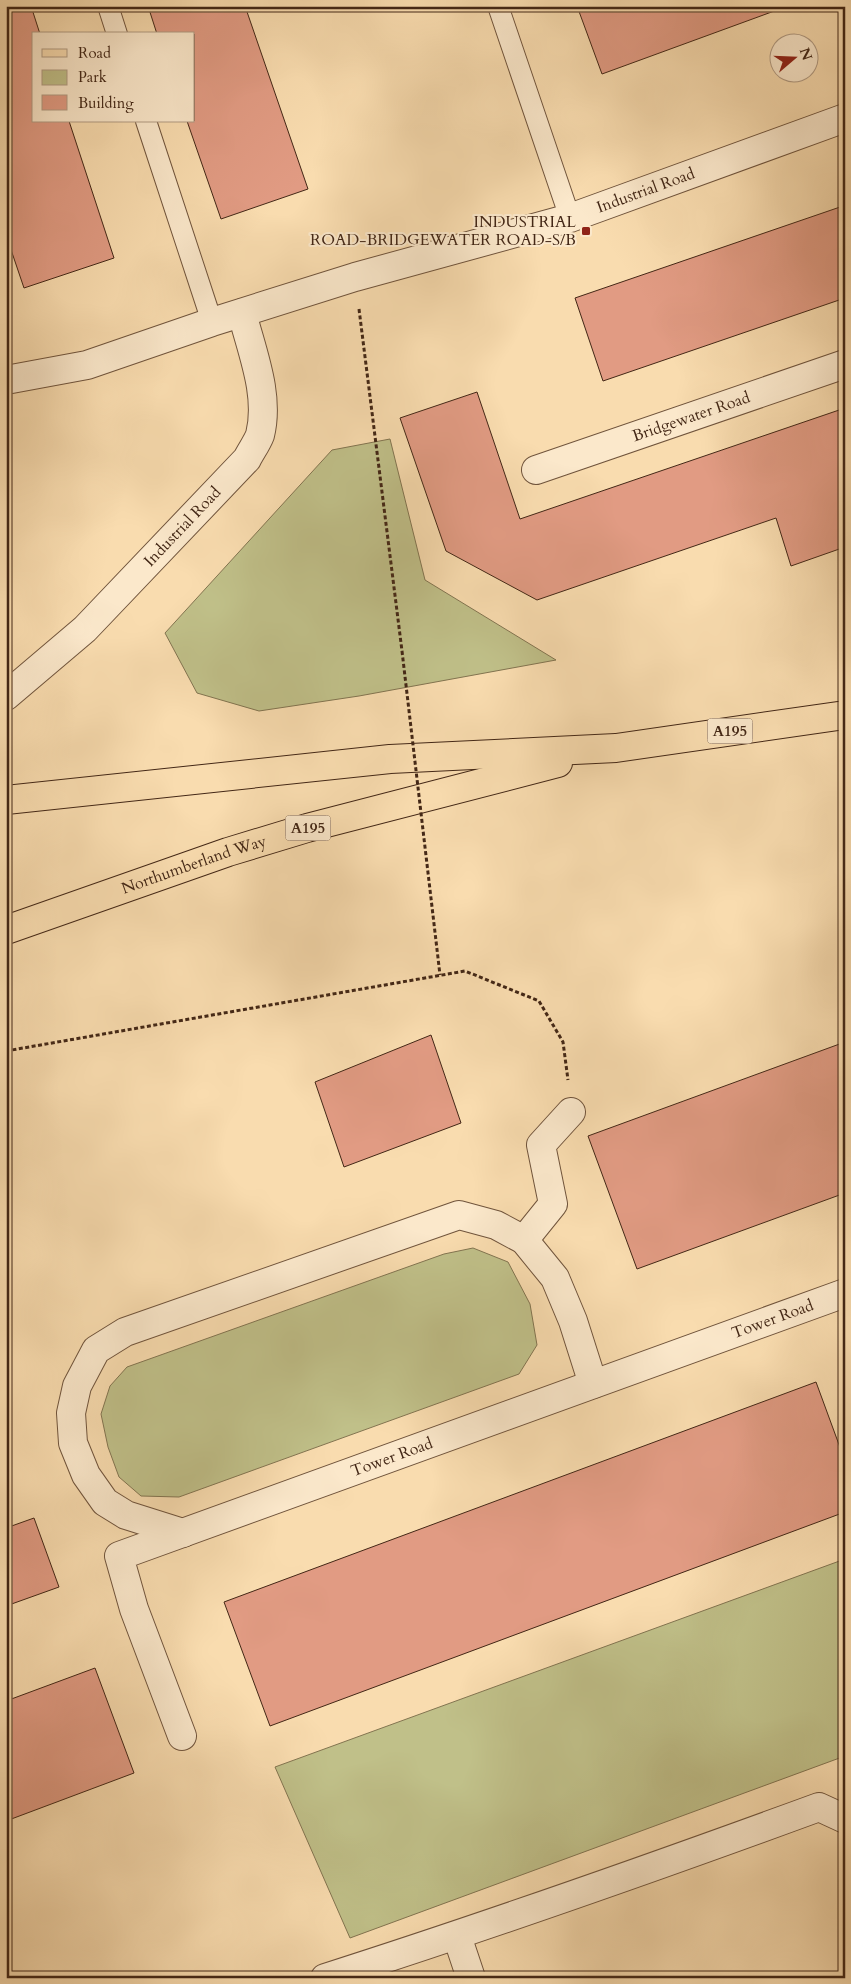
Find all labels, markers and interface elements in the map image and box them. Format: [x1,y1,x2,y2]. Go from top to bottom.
legend [32,32,195,122]
north arrow [768,32,818,82]
text: Road [78,43,111,63]
text: N [795,45,817,63]
text: Park [78,67,107,87]
text: Building [78,93,134,113]
street label: Industrial Road [594,162,698,218]
place label: INDUSTRIAL ROAD-BRIDGEWATER ROAD-S/B [310,211,576,251]
marker: INDUSTRIAL ROAD-BRIDGEWATER ROAD-S/B [580,225,592,237]
street label: Bridgewater Road [629,386,754,447]
street label: Industrial Road [139,481,226,572]
road number: A195 [708,718,752,744]
road number: A195 [286,816,330,840]
street label: Northumberland Way [118,830,270,900]
street label: Tower Road [728,1294,817,1344]
street label: Tower Road [348,1432,436,1482]

